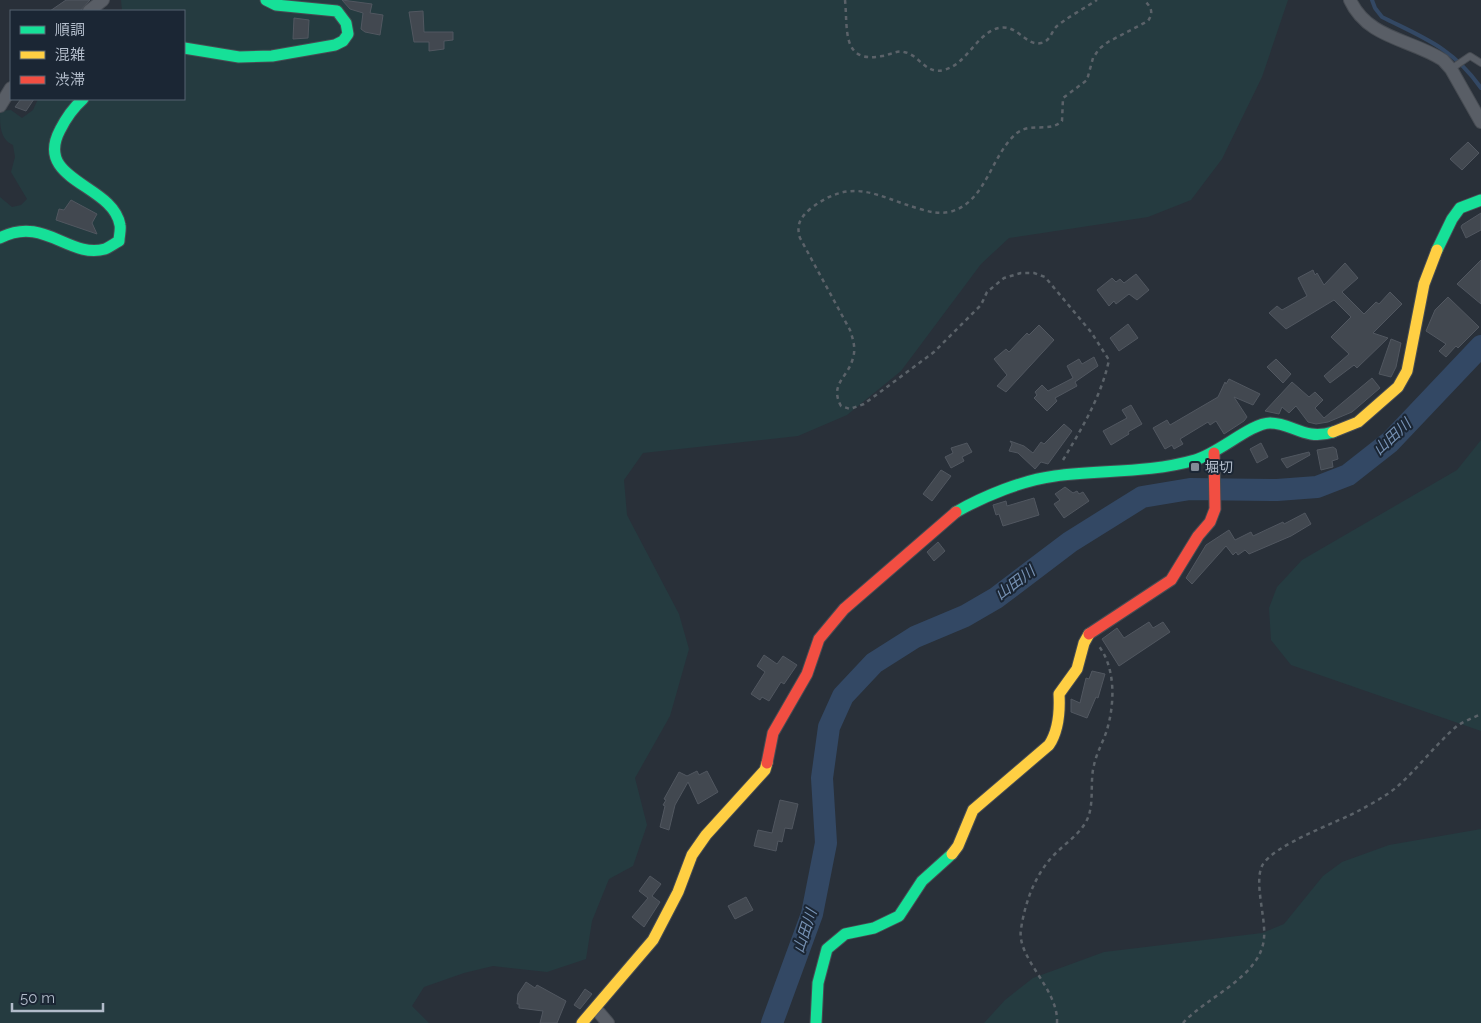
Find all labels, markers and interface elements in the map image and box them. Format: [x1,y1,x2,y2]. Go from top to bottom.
legend [10,10,185,100]
text: 順調 [55,21,85,39]
text: 混雑 [55,46,85,64]
text: 渋滞 [55,71,85,89]
water label: 山田川 [1369,414,1416,459]
place label: 堀切 [1205,459,1233,475]
marker: 堀切 [1189,461,1201,473]
water label: 山田川 [992,561,1040,604]
water label: 山田川 [789,905,821,955]
scale bar [12,980,104,1012]
text: 50 m [20,989,55,1007]

